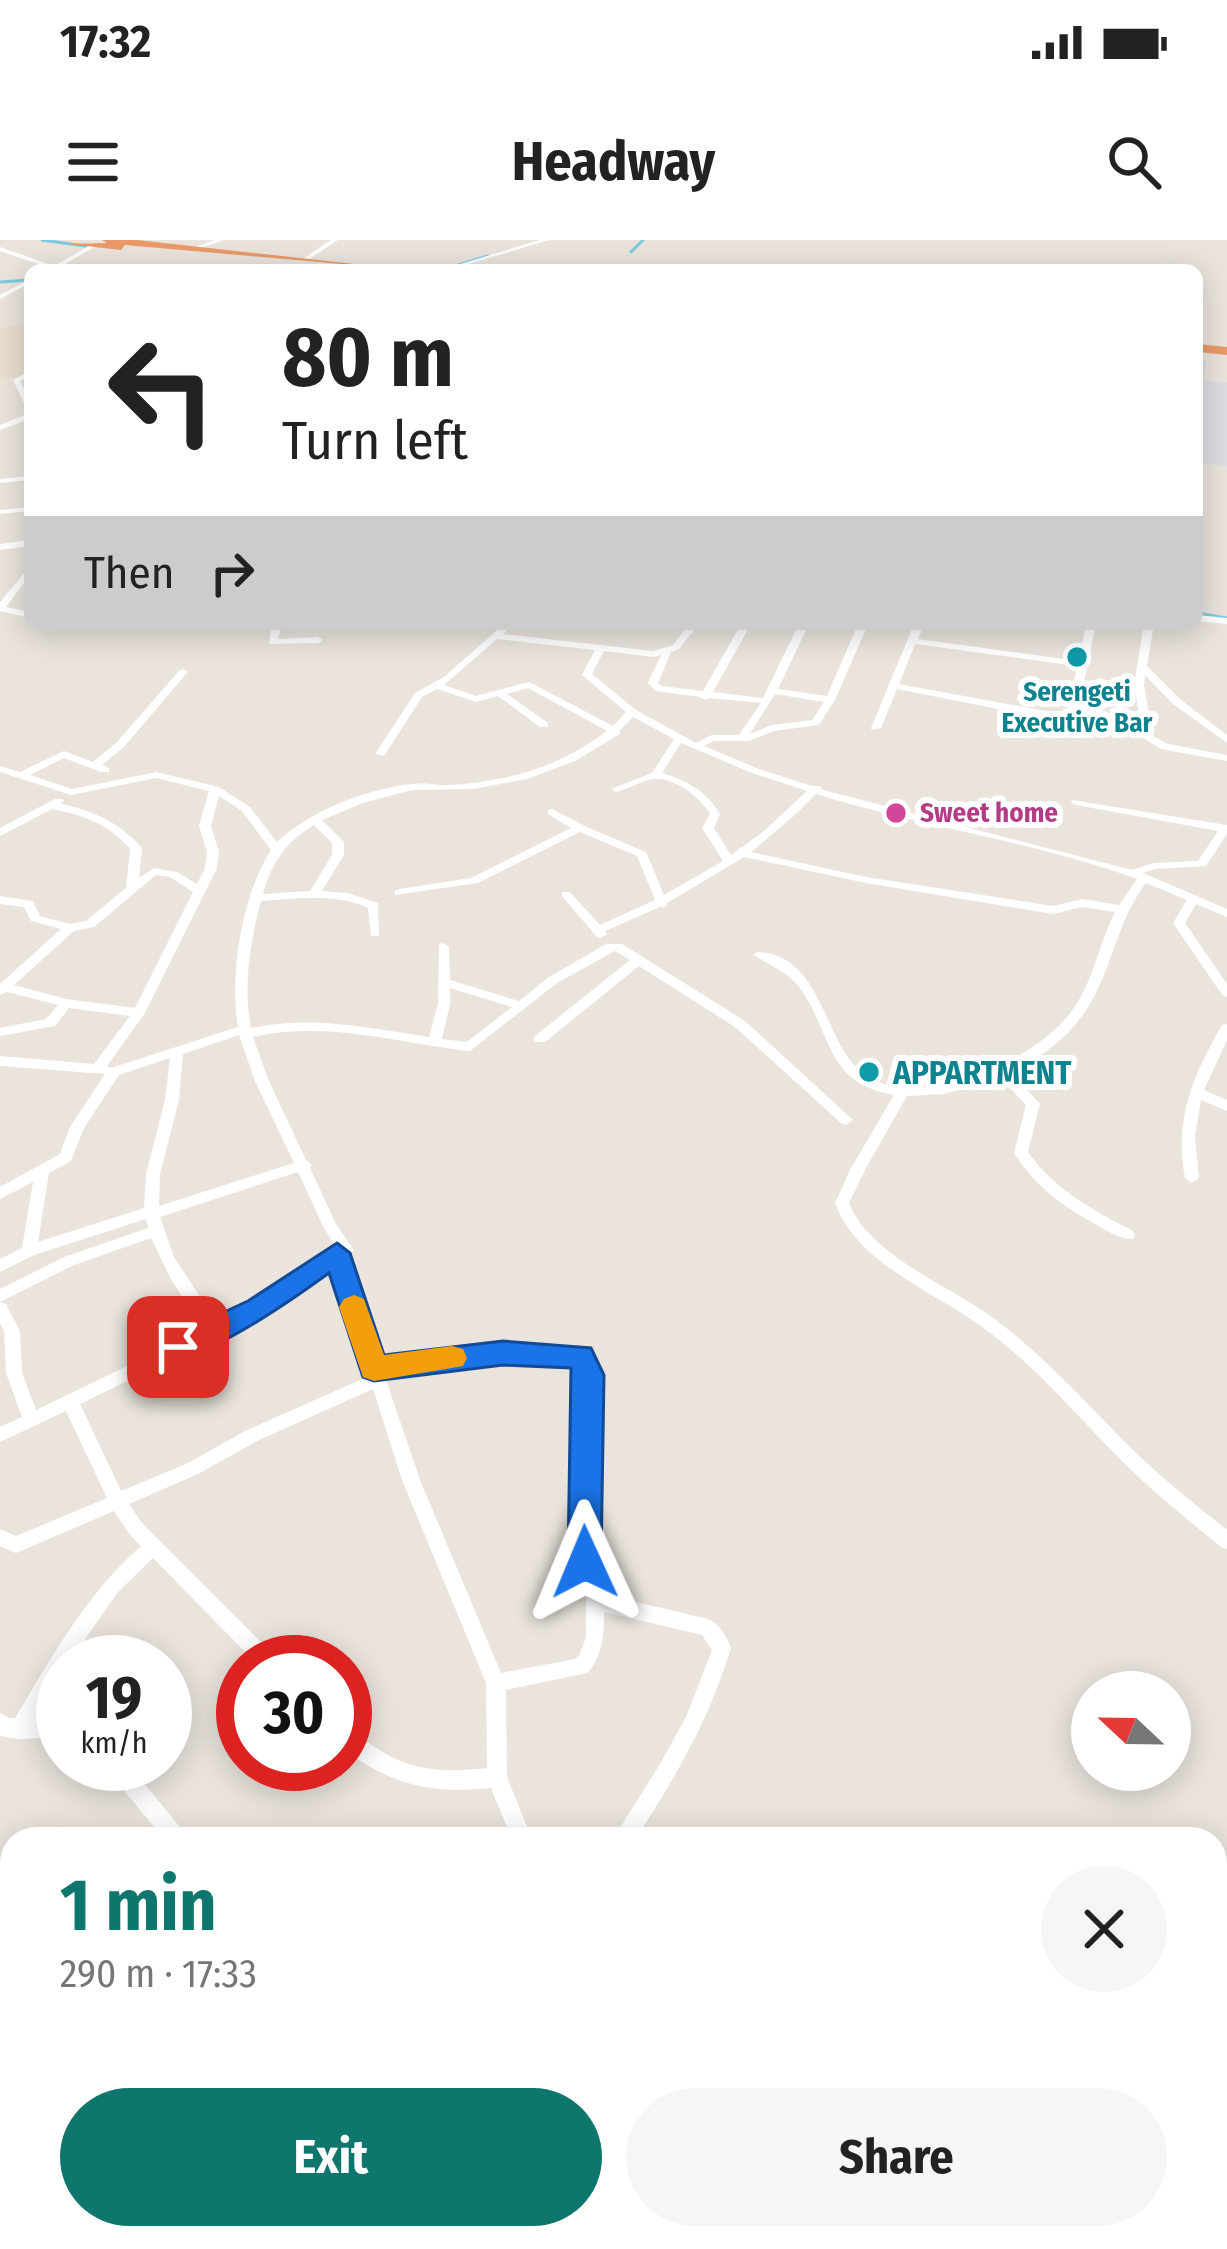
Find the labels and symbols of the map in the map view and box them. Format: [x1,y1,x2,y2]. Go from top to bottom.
marker: Serengeti Executive Bar [1064,644,1090,670]
place label: Serengeti Executive Bar [1001,676,1153,739]
place label: Sweet home [920,797,1058,829]
marker: Sweet home [883,800,909,826]
place label: APPARTMENT [892,1053,1072,1093]
marker: APPARTMENT [856,1059,882,1085]
pin [127,1296,229,1398]
position arrow [522,1499,648,1625]
speed limit sign: 30 [216,1635,372,1791]
north arrow [1071,1671,1191,1791]

